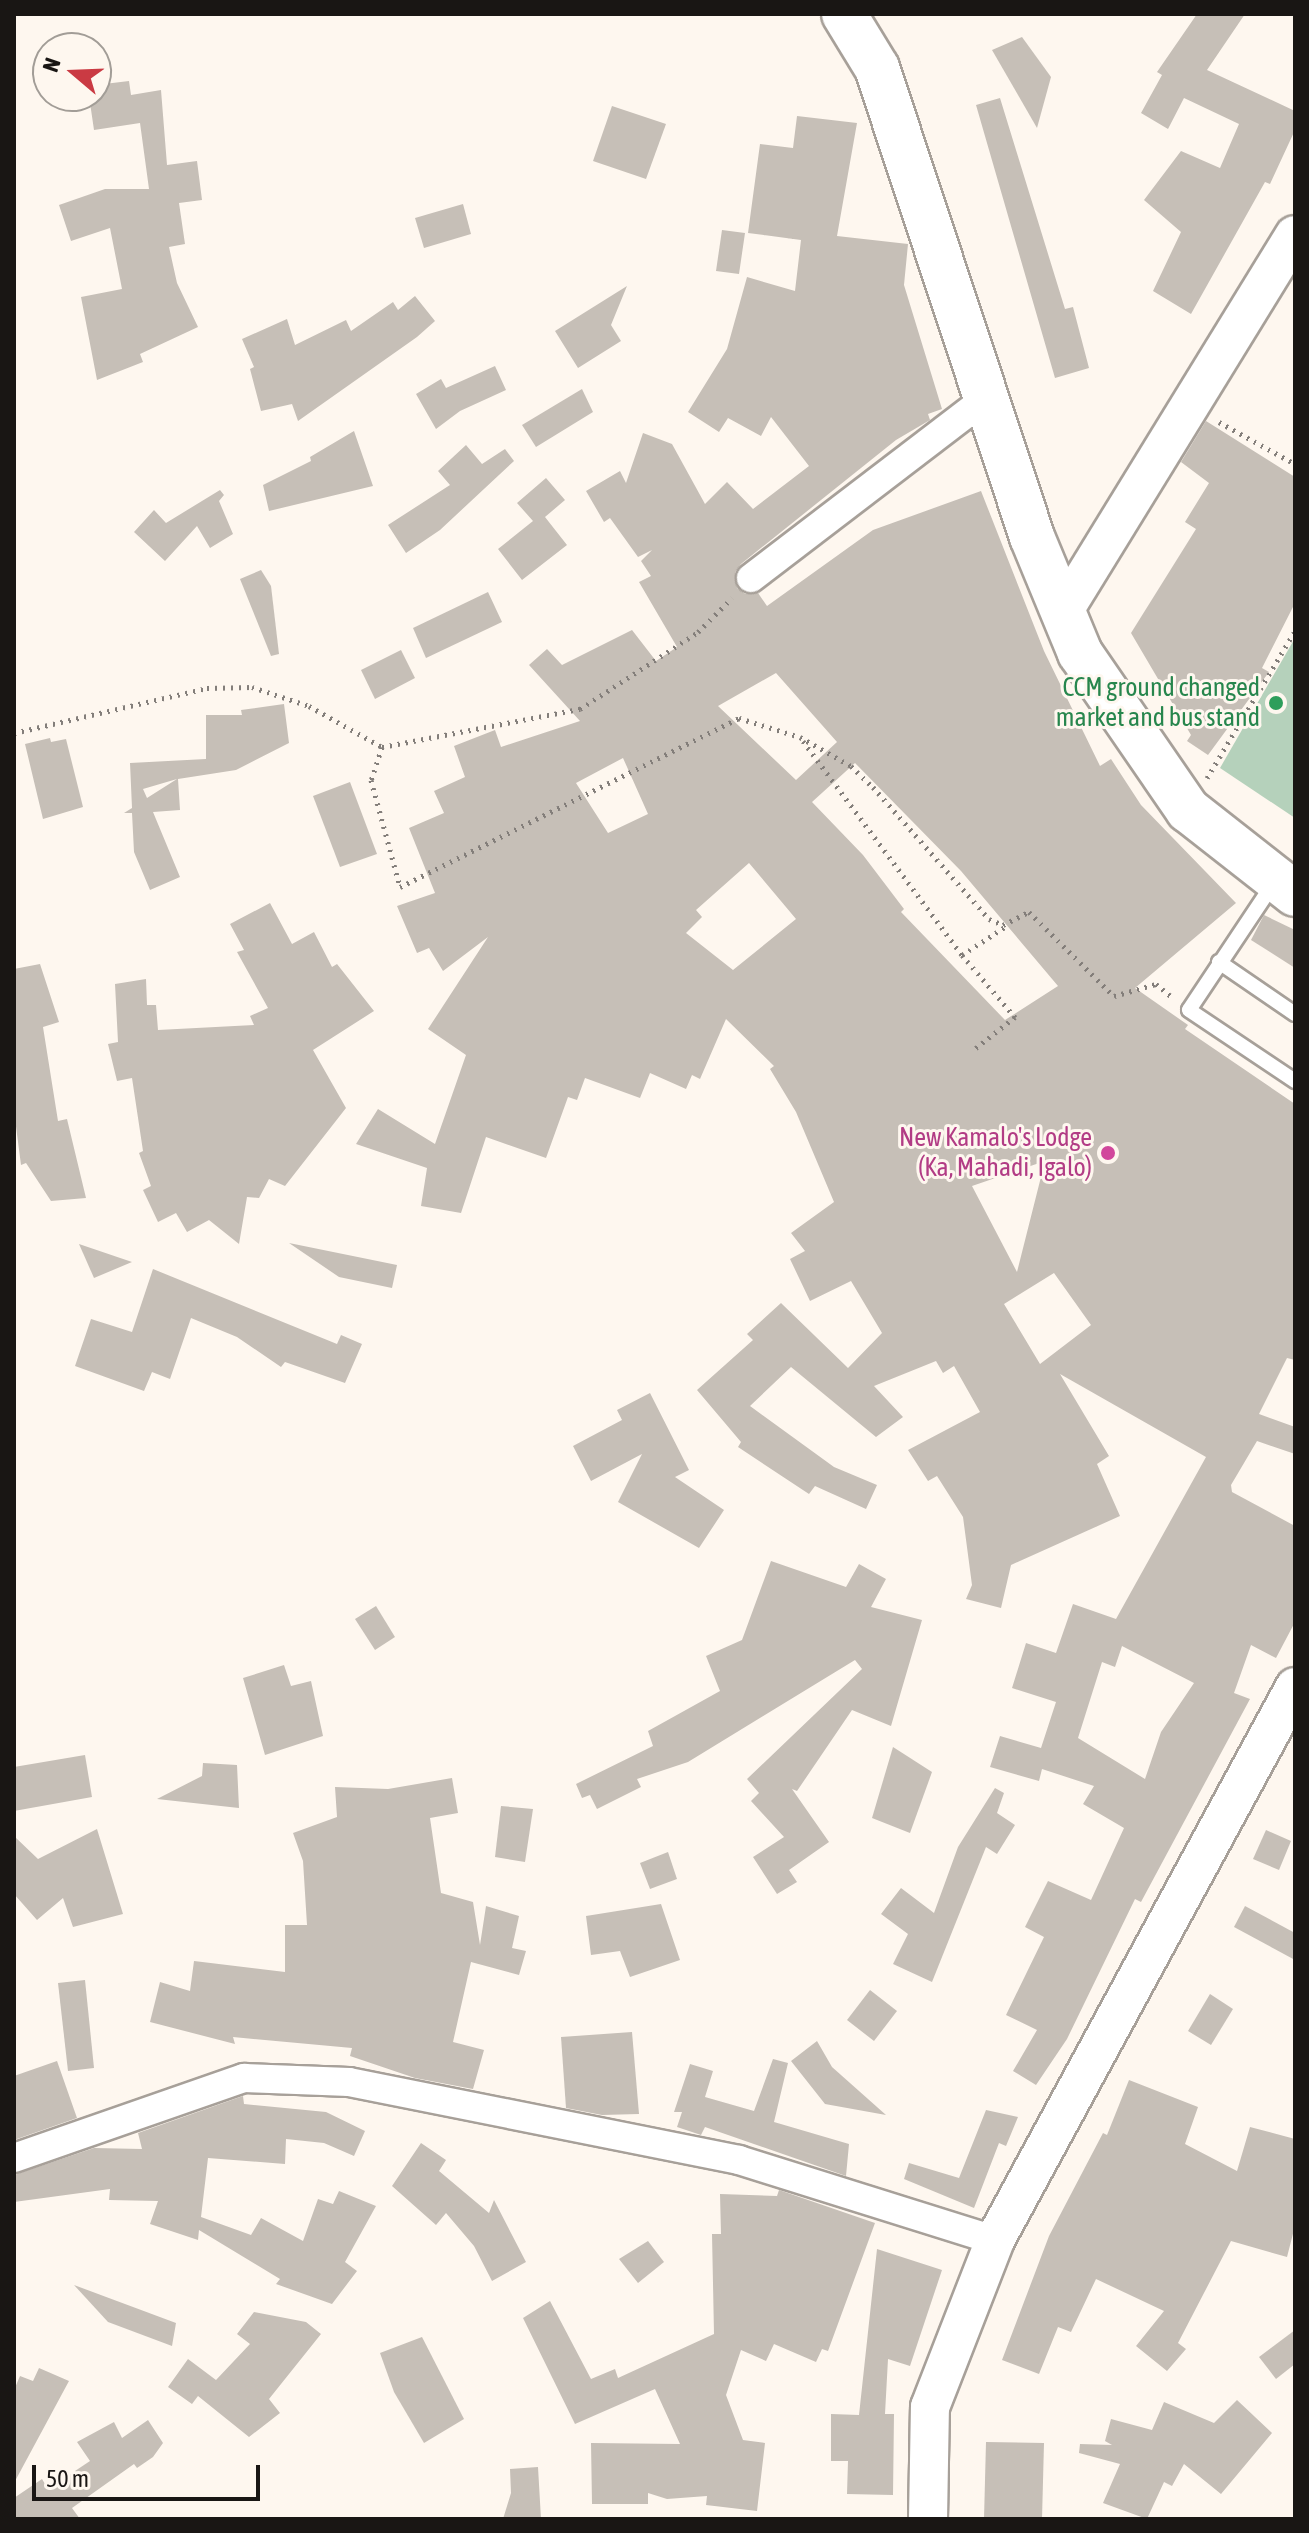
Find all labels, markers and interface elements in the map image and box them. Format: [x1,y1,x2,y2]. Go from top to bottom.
north arrow [32,32,112,112]
text: N [37,54,66,75]
place label: CCM ground changed market and bus stand [1056,672,1260,734]
marker: CCM ground changed market and bus stand [1267,694,1285,712]
place label: New Kamalo's Lodge (Ka, Mahadi, Igalo) [899,1122,1092,1184]
marker: New Kamalo's Lodge (Ka, Mahadi, Igalo) [1099,1144,1117,1162]
scale bar [36,2449,264,2499]
text: 50 m [46,2465,89,2492]

